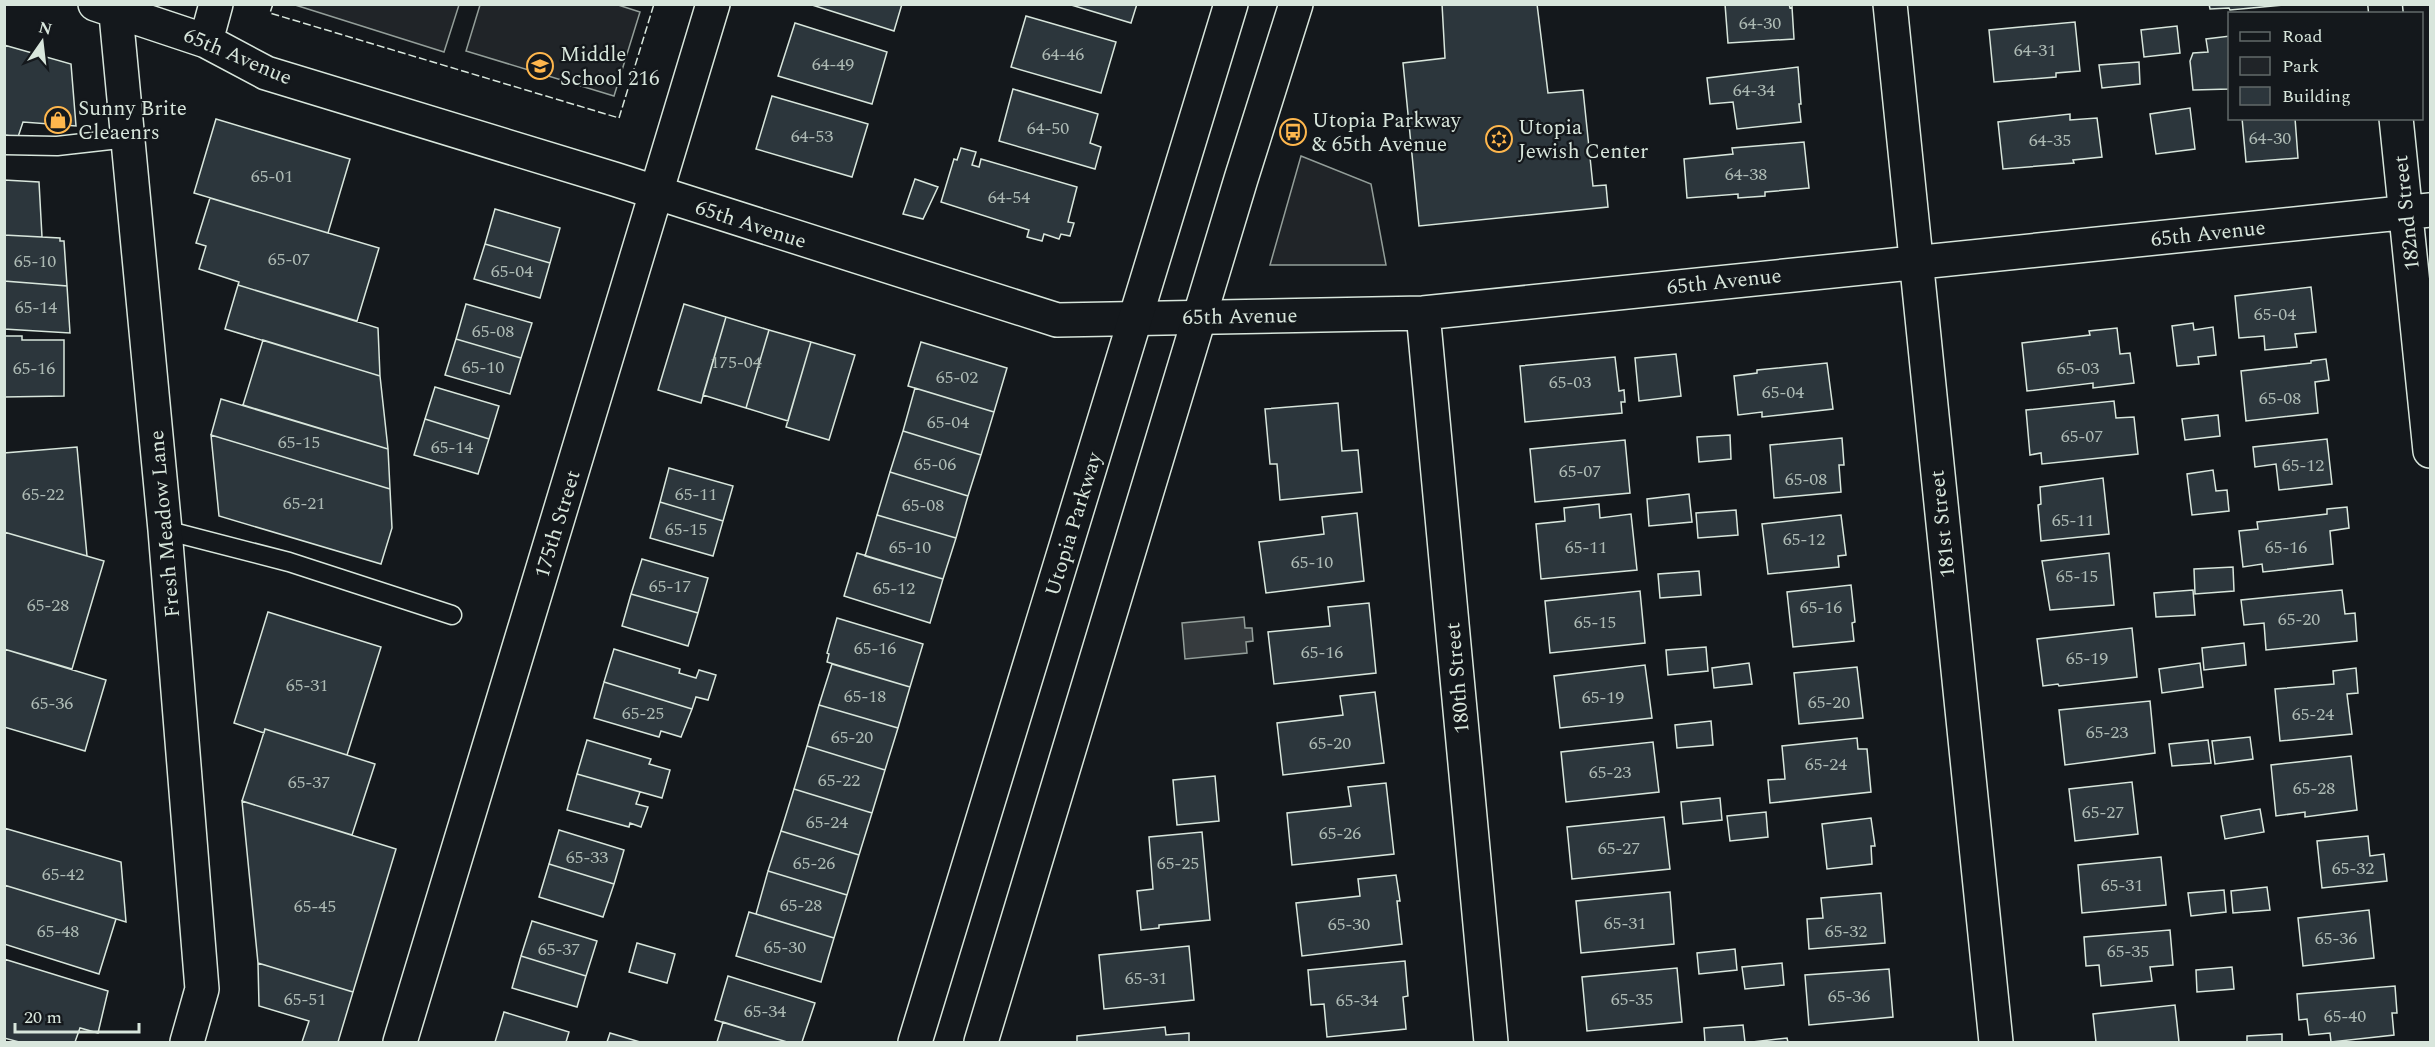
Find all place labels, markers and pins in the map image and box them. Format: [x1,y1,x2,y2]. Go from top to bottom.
place label: Middle School 216 [560,39,660,95]
school or university icon: Middle School 216 [525,51,555,81]
place label: Sunny Brite Cleaenrs [78,93,187,149]
shop icon: Sunny Brite Cleaenrs [43,105,73,135]
place label: Utopia Parkway & 65th Avenue [1312,105,1462,161]
place label: Utopia Jewish Center [1518,112,1648,168]
bus stop icon: Utopia Parkway & 65th Avenue [1278,117,1308,147]
synagogue icon: Utopia Jewish Center [1484,124,1514,154]

